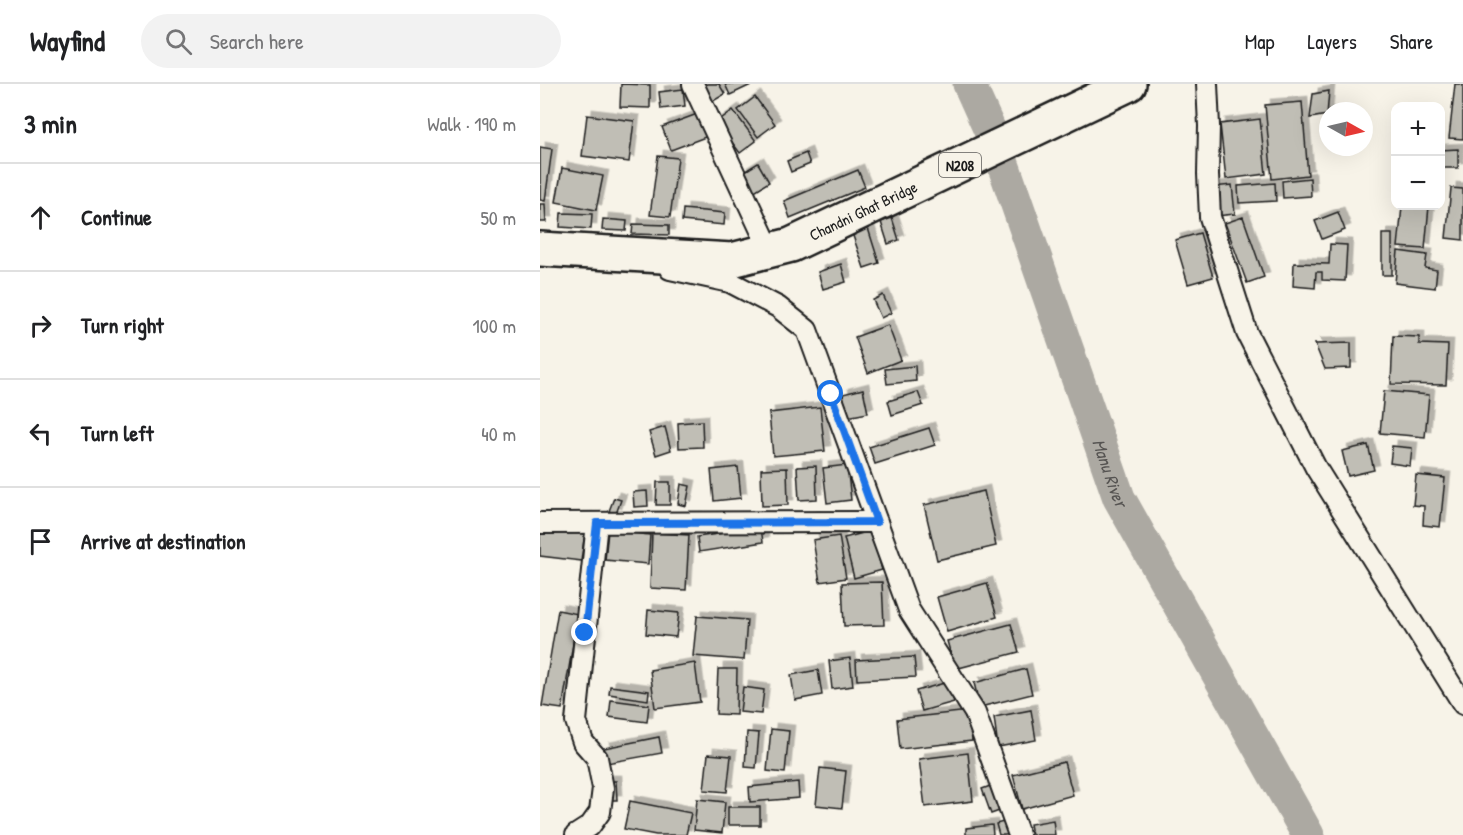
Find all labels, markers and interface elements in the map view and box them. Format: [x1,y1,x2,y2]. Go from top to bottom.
search box [141,14,561,68]
text: Wayfind [30,22,105,60]
icon: search [162,25,195,58]
text: Search here [210,26,304,56]
text: Map [1245,27,1274,56]
text: Layers [1307,27,1357,56]
text: Share [1390,27,1433,56]
north arrow [1319,102,1373,156]
map controls [1391,102,1445,210]
button: + [1391,102,1445,156]
text: 3 min [24,106,77,141]
text: Walk · 190 m [427,110,516,137]
road number: N208 [939,153,981,177]
button: − [1391,156,1445,210]
street label: Chandni Ghat Bridge [805,175,921,246]
icon: ahead [24,201,57,234]
text: Continue [81,202,152,232]
text: 50 m [480,204,516,231]
icon: right [24,309,57,342]
text: Turn right [81,310,164,340]
text: 100 m [473,312,516,339]
route start [817,380,843,406]
icon: left [24,417,57,450]
text: Turn left [81,418,154,448]
text: 40 m [481,420,516,447]
water label: Manu River [1087,435,1135,514]
icon: arrive [24,525,57,558]
text: Arrive at destination [81,526,246,556]
route end [571,619,597,645]

